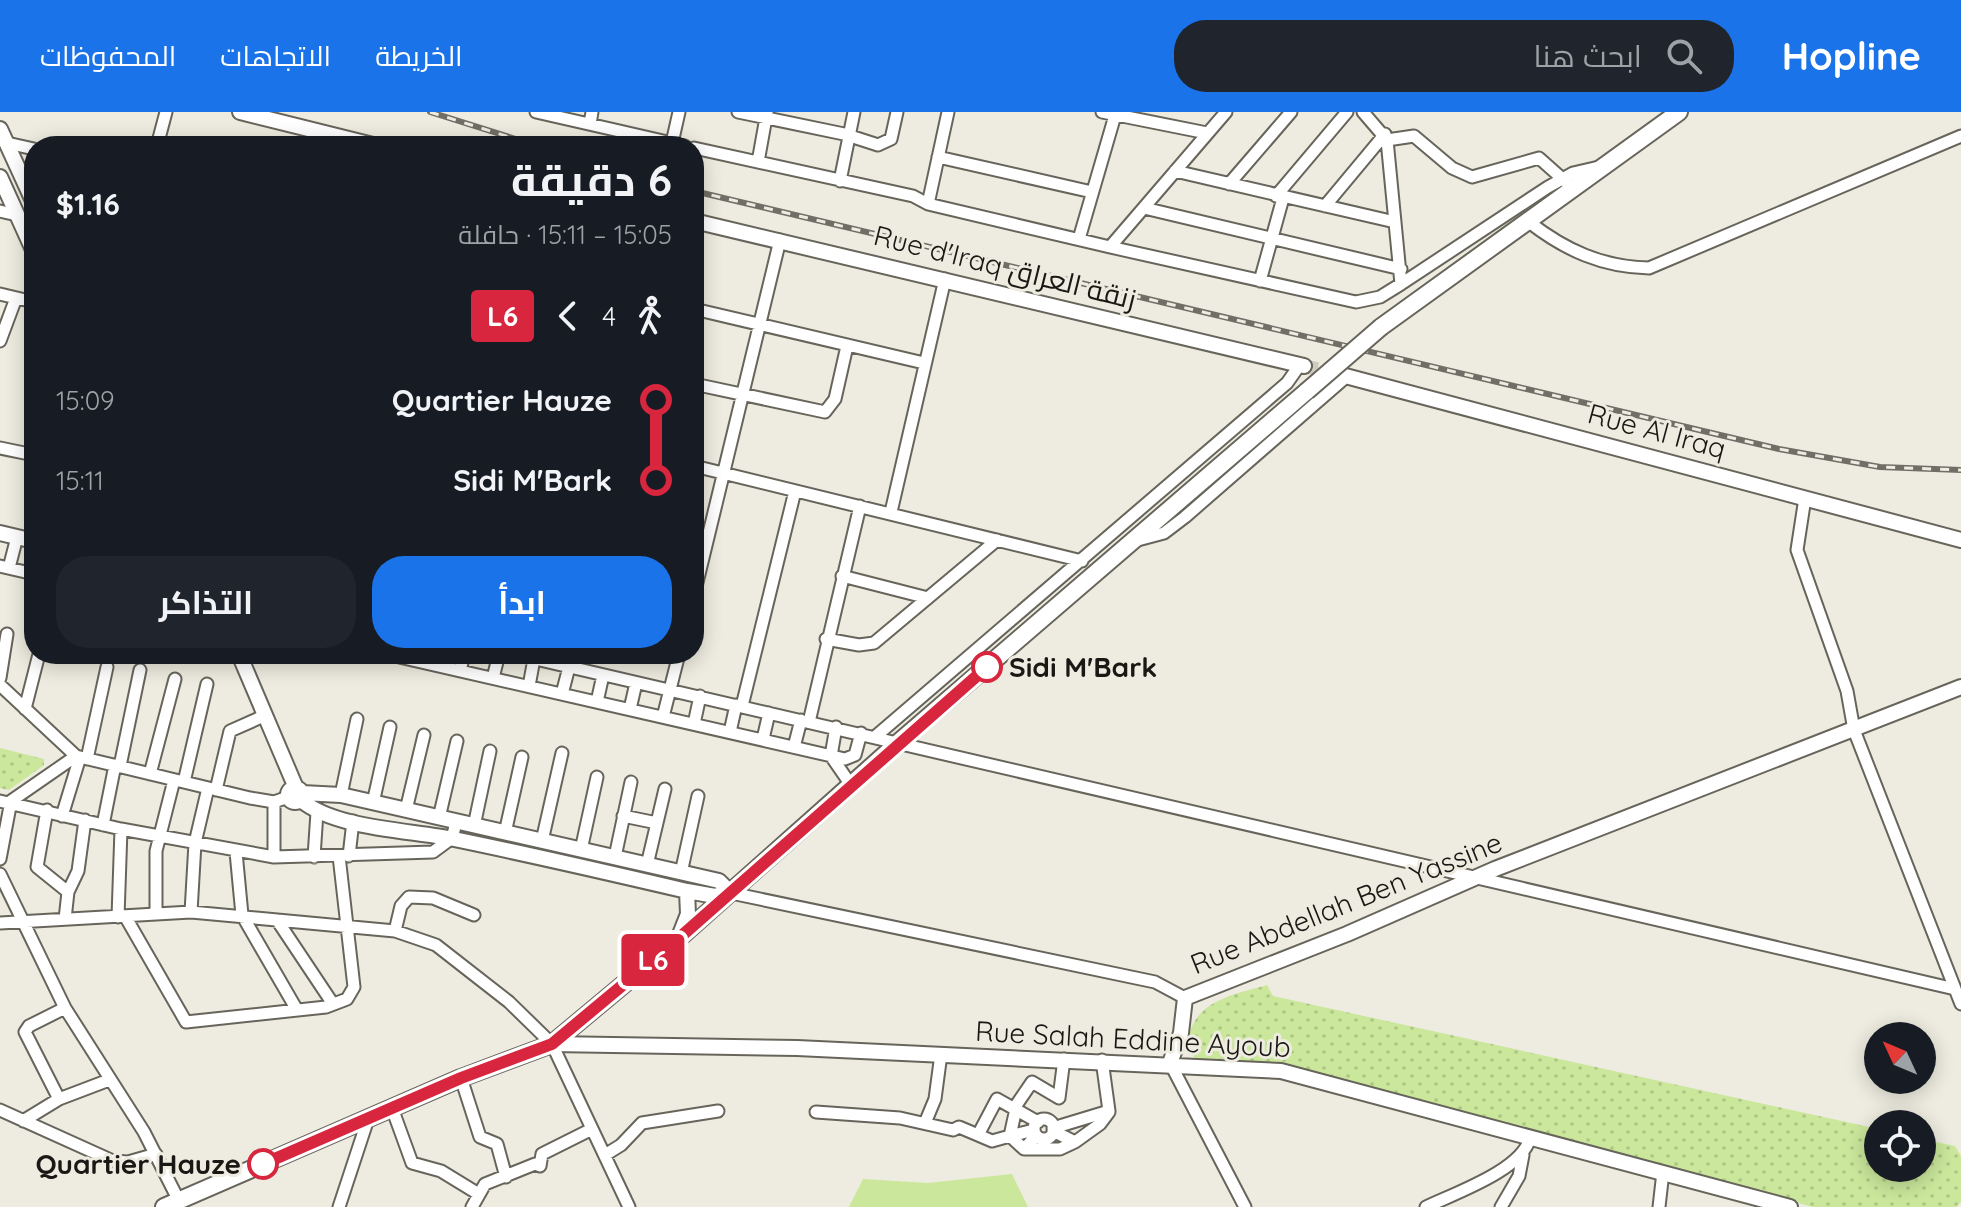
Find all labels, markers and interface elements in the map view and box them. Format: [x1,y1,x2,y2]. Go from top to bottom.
search box [1174,20,1734,92]
text: Hopline [1782,32,1921,80]
icon: search [1662,34,1706,78]
text: ابحث هنا [1533,37,1642,75]
text: المحفوظات [40,38,176,73]
text: الاتجاهات [220,38,331,73]
text: الخريطة [375,38,463,73]
text: 6 دقيقة [511,152,672,207]
text: $1.16 [56,185,120,223]
street label: Rue d'Iraq زنقة العراق [870,217,1140,316]
text: 15:05 – 15:11 · حافلة [458,218,672,251]
icon: back [546,294,590,338]
icon: walk [628,294,672,338]
text: L6 [487,298,518,333]
text: 4 [602,300,616,333]
text: Quartier Hauze [392,381,612,419]
text: 15:09 [56,384,115,417]
street label: Rue Al Iraq [1584,395,1730,466]
text: Sidi M'Bark [453,461,612,499]
text: 15:11 [56,464,104,497]
button: التذاكر [56,556,356,648]
button: ابدأ [372,556,672,648]
place label: Sidi M'Bark [1009,649,1157,684]
marker: Sidi M'Bark [972,652,1002,682]
street label: Rue Abdellah Ben Yassine [1185,824,1507,981]
line badge: L6 [617,934,689,986]
text: L6 [637,942,669,977]
street label: Rue Salah Eddine Ayoub [974,1013,1292,1064]
north arrow [1864,1022,1936,1094]
map controls [1864,1022,1936,1182]
button: locate [1864,1110,1936,1182]
place label: Quartier Hauze [35,1146,241,1181]
marker: Quartier Hauze [248,1149,278,1179]

